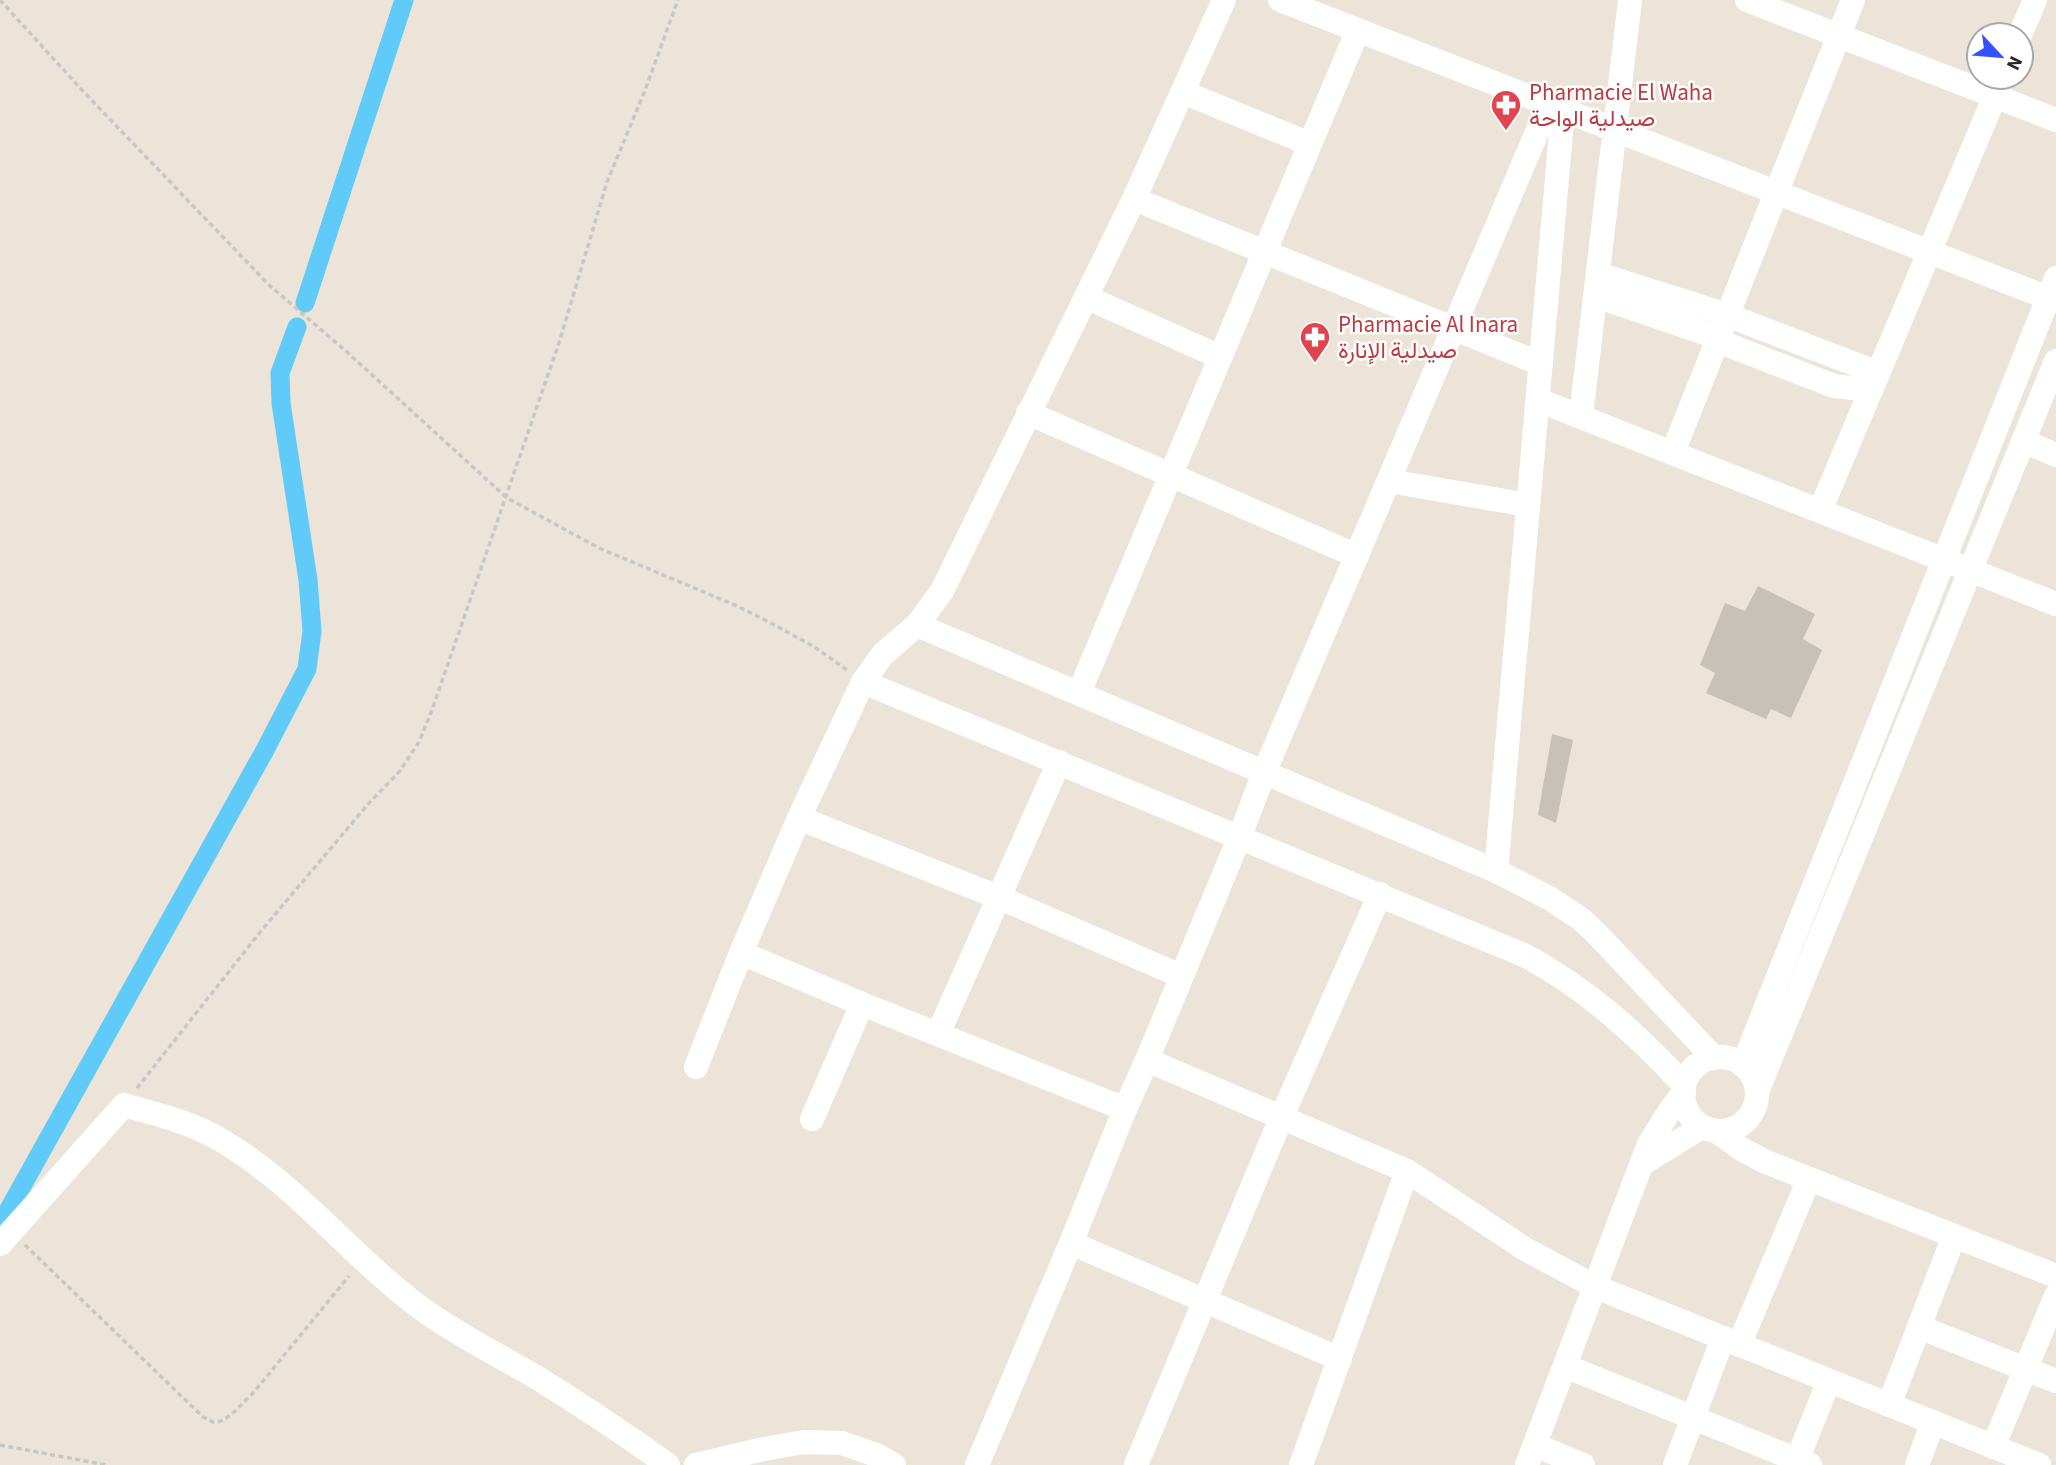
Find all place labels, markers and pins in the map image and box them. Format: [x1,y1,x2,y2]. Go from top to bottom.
place label: Pharmacie El Waha صيدلية الواحة [1529,76,1713,135]
pharmacy icon: Pharmacie El Waha صيدلية الواحة [1489,88,1523,132]
place label: Pharmacie Al Inara صيدلية الإنارة [1338,308,1518,367]
pharmacy icon: Pharmacie Al Inara صيدلية الإنارة [1298,320,1332,364]

